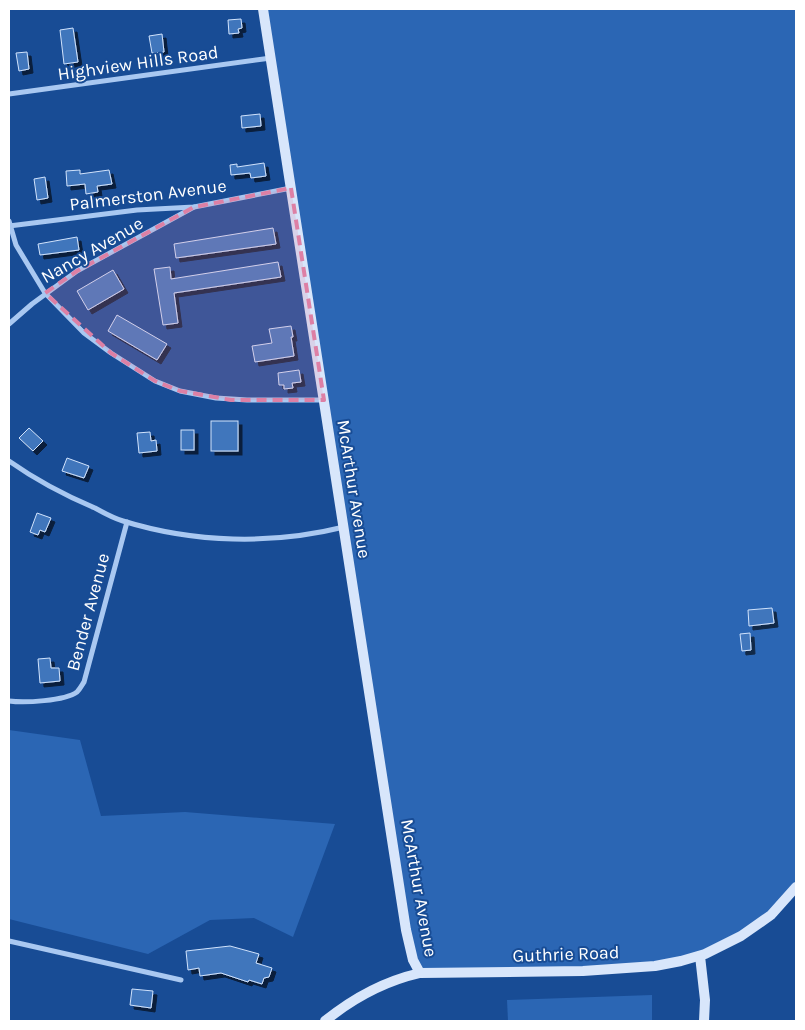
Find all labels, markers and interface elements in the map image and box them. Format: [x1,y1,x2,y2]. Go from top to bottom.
street label: Highview Hills Road [56,41,220,85]
street label: Palmerston Avenue [68,174,228,216]
street label: Nancy Avenue [37,212,147,288]
street label: McArthur Avenue [332,418,376,560]
street label: Bender Avenue [62,551,114,673]
street label: McArthur Avenue [396,817,442,959]
street label: Guthrie Road [512,941,620,967]

